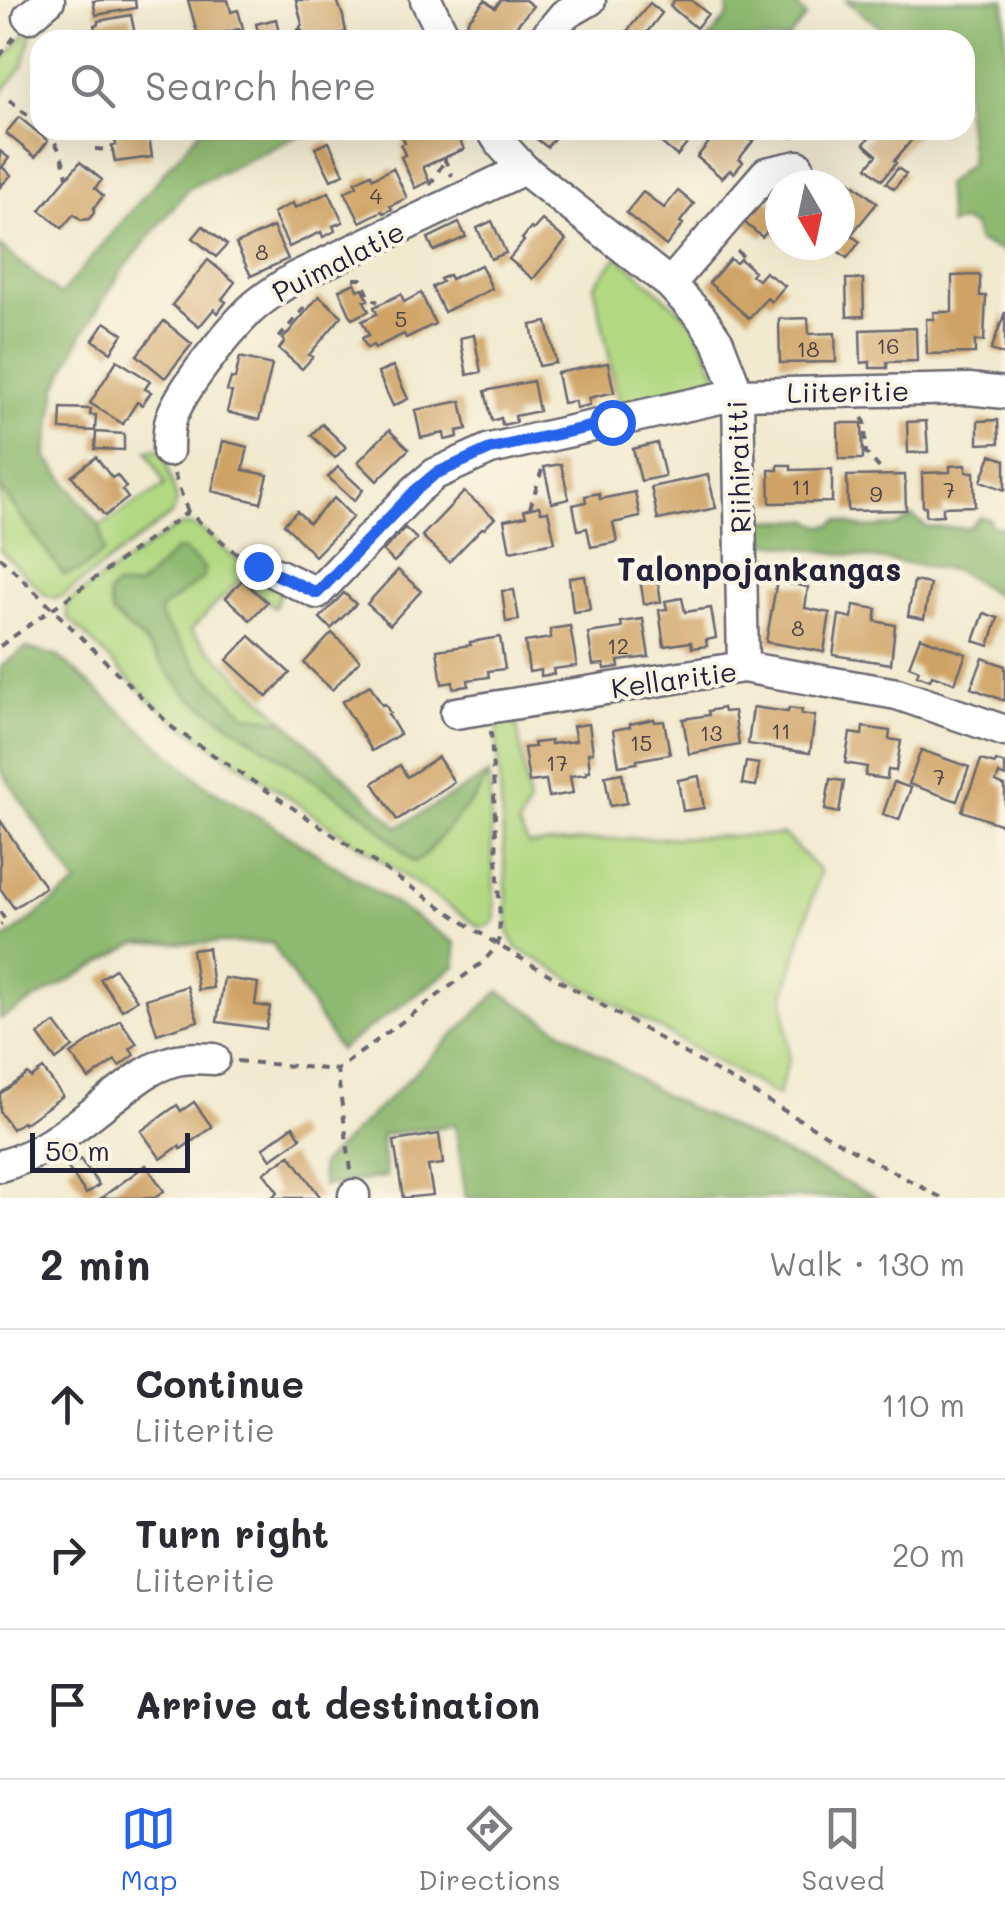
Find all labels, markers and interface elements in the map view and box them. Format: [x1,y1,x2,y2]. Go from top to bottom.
search box [30,30,975,140]
icon: search [65,58,120,113]
text: Search here [145,60,376,110]
north arrow [765,170,855,260]
house number: 4 [370,181,383,210]
street label: Puimalatie [266,212,410,310]
house number: 8 [255,237,269,266]
house number: 5 [395,304,407,333]
house number: 16 [876,331,900,360]
house number: 18 [796,334,820,363]
street label: Liiteritie [787,372,909,410]
route start [590,400,636,446]
street label: Riihiraitti [718,400,758,534]
house number: 11 [791,472,811,501]
house number: 7 [943,475,955,504]
house number: 9 [869,479,883,508]
route end [236,544,282,590]
district label: Talonpojankangas [617,547,901,589]
house number: 8 [791,613,805,642]
house number: 12 [607,631,629,660]
street label: Kellaritie [609,652,739,706]
house number: 11 [771,716,791,745]
house number: 13 [700,718,722,747]
house number: 15 [630,728,652,757]
house number: 17 [546,748,568,777]
house number: 7 [933,762,945,791]
scale bar [30,1128,190,1172]
text: 50 m [45,1132,110,1168]
text: 2 min [40,1236,150,1291]
text: Walk · 130 m [769,1242,965,1284]
text: Continue [135,1358,304,1408]
icon: ahead [40,1377,95,1432]
text: 110 m [881,1383,965,1425]
text: Liiteritie [135,1408,275,1450]
text: Turn right [135,1508,329,1558]
icon: right [40,1527,95,1582]
text: 20 m [892,1533,965,1575]
text: Liiteritie [135,1558,275,1600]
icon: arrive [40,1677,95,1732]
text: Arrive at destination [135,1679,540,1729]
tab: Map [120,1801,177,1897]
tab: Directions [418,1801,561,1897]
tab: Saved [801,1801,885,1897]

